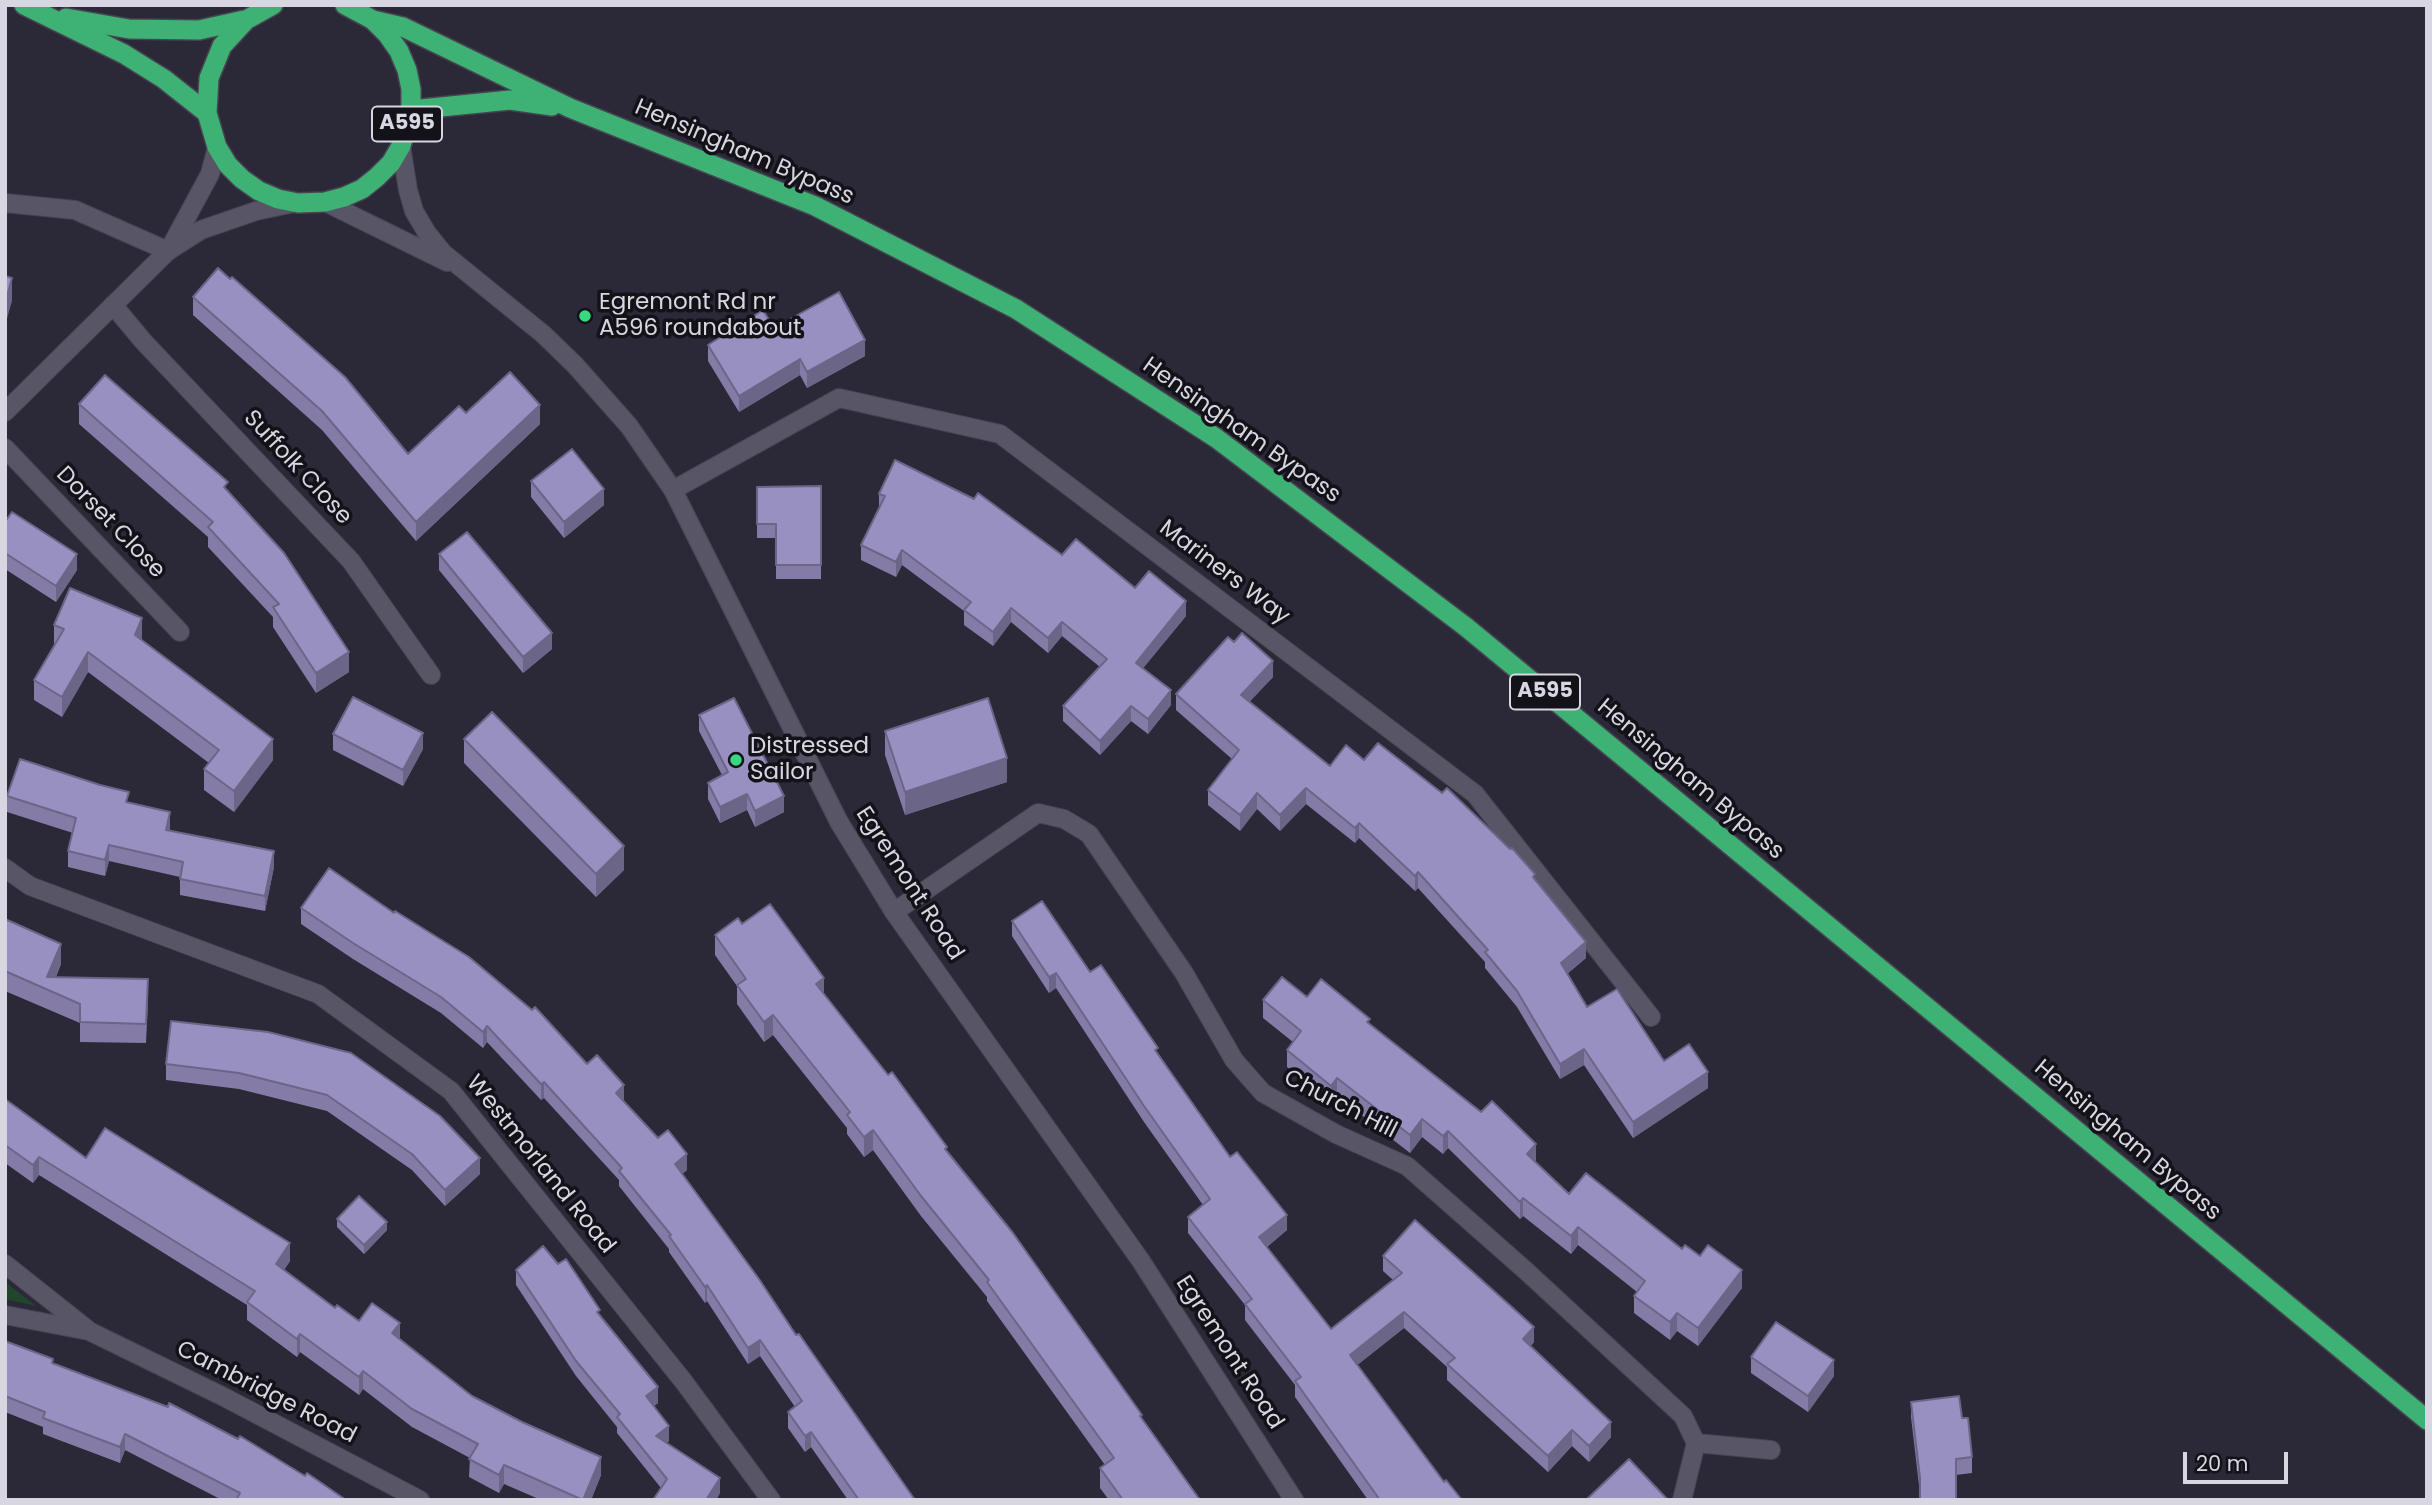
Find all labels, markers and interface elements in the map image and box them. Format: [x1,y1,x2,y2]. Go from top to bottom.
street label: Hensingham Bypass [630,94,858,212]
road number: A595 [372,106,442,142]
place label: Egremont Rd nr A596 roundabout [599,289,801,343]
marker: Egremont Rd nr A596 roundabout [577,308,593,324]
street label: Hensingham Bypass [1137,352,1345,510]
street label: Suffolk Close [237,405,357,531]
street label: Dorset Close [50,461,170,585]
street label: Mariners Way [1153,515,1295,631]
road number: A595 [1510,674,1580,710]
street label: Hensingham Bypass [1591,694,1789,866]
place label: Distressed Sailor [750,733,869,787]
marker: Distressed Sailor [728,752,744,768]
street label: Egremont Road [849,802,969,966]
street label: Hensingham Bypass [2028,1055,2226,1227]
street label: Church Hill [1279,1065,1401,1145]
street label: Westmorland Road [460,1070,620,1260]
street label: Egremont Road [1169,1271,1289,1435]
street label: Cambridge Road [171,1336,361,1450]
scale bar [2187,1438,2292,1482]
text: 20 m [2196,1449,2249,1478]

